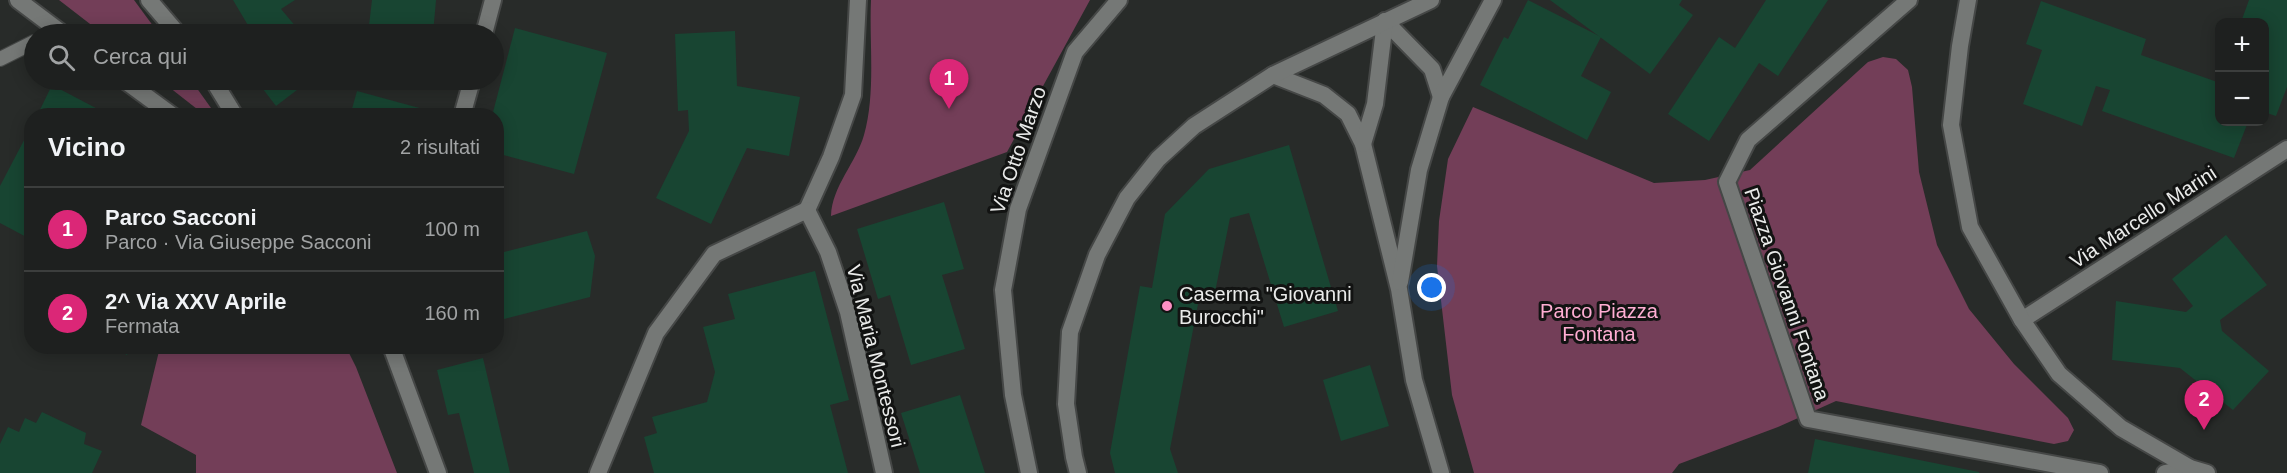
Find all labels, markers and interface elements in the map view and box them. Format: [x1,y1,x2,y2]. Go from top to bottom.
map controls [2215,18,2269,126]
button: + [2215,18,2269,72]
search box [24,24,504,90]
icon: search [45,41,78,74]
text: Cerca qui [93,44,187,69]
pin: 1 [930,60,968,109]
button: − [2215,72,2269,126]
street label: Via Otto Marzo [986,84,1050,216]
text: Vicino [48,132,126,162]
text: 2 risultati [400,136,480,158]
street label: Via Marcello Marini [2066,162,2220,272]
street label: Piazza Giovanni Fontana [1740,185,1834,404]
text: Parco Sacconi [105,205,257,230]
text: 1 [62,218,73,240]
text: 100 m [424,218,480,240]
text: Parco · Via Giuseppe Sacconi [105,231,371,253]
street label: Via Maria Montessori [843,262,909,450]
your location [1417,273,1446,302]
place label: Caserma "Giovanni Burocchi" [1179,283,1352,328]
text: 2^ Via XXV Aprile [105,289,287,314]
marker: Caserma "Giovanni Burocchi" [1160,299,1174,313]
park label: Parco Piazza Fontana [1540,300,1659,345]
text: 2 [62,302,73,324]
text: 160 m [424,302,480,324]
text: Fermata [105,315,179,337]
pin: 2 [2184,380,2224,430]

